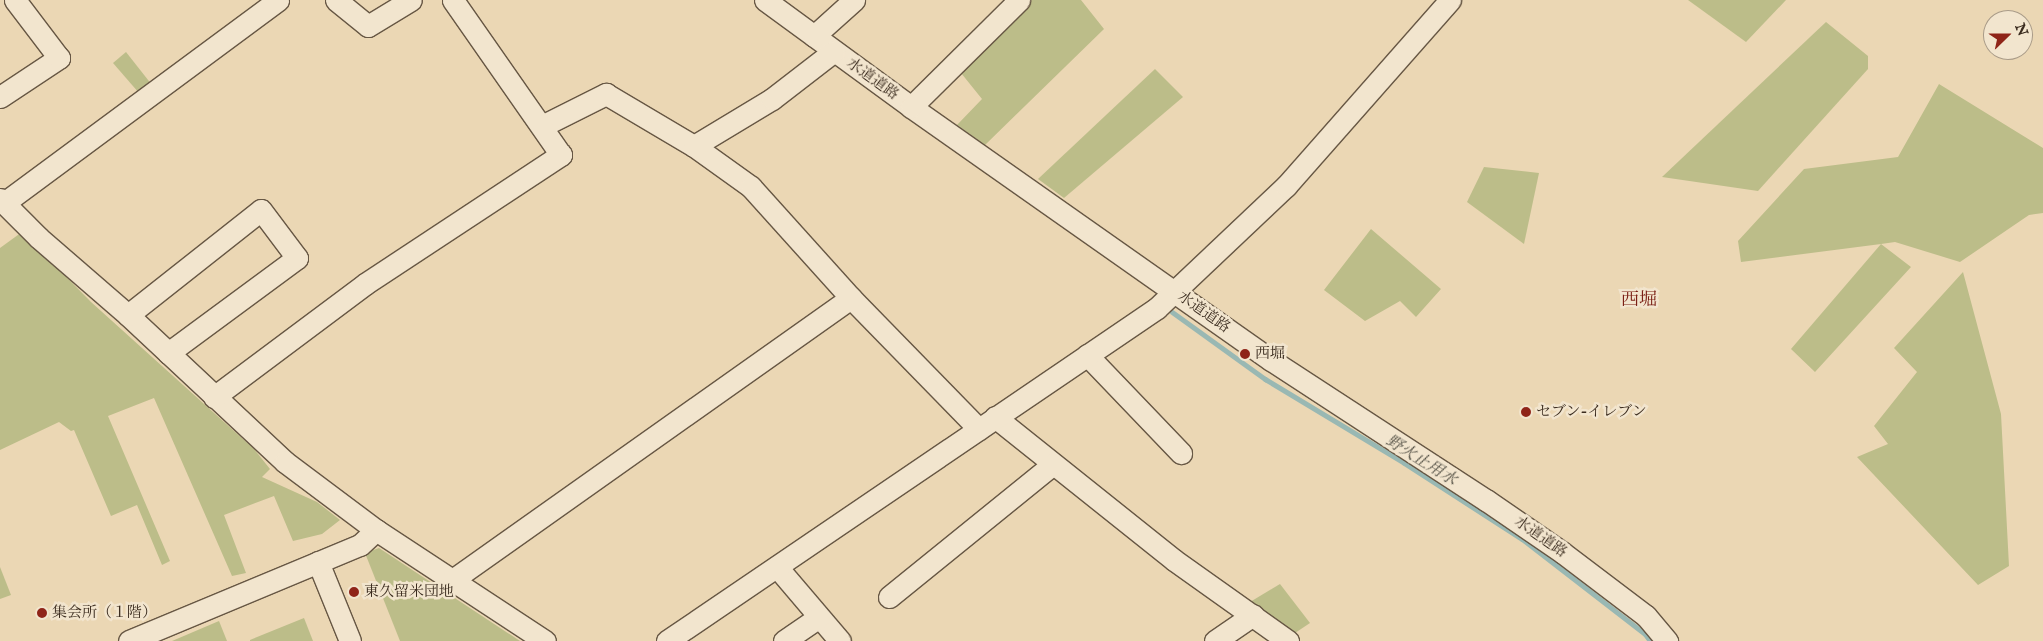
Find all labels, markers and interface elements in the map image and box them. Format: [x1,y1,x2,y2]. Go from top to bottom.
north arrow [1983,10,2033,60]
text: N [2010,21,2032,39]
street label: 水道道路 [843,54,903,104]
street label: 水道道路 [1174,287,1234,337]
district label: 西堀 [1621,290,1657,312]
place label: 西堀 [1255,345,1285,363]
marker: 西堀 [1239,348,1251,360]
place label: セブン-イレブン [1536,403,1648,421]
marker: セブン-イレブン [1520,406,1532,418]
water label: 野火止用水 [1382,432,1460,490]
street label: 水道道路 [1511,512,1571,562]
place label: 東久留米団地 [364,583,454,601]
marker: 東久留米団地 [348,586,360,598]
place label: 集会所（１階） [52,604,157,622]
marker: 集会所（１階） [36,607,48,619]

